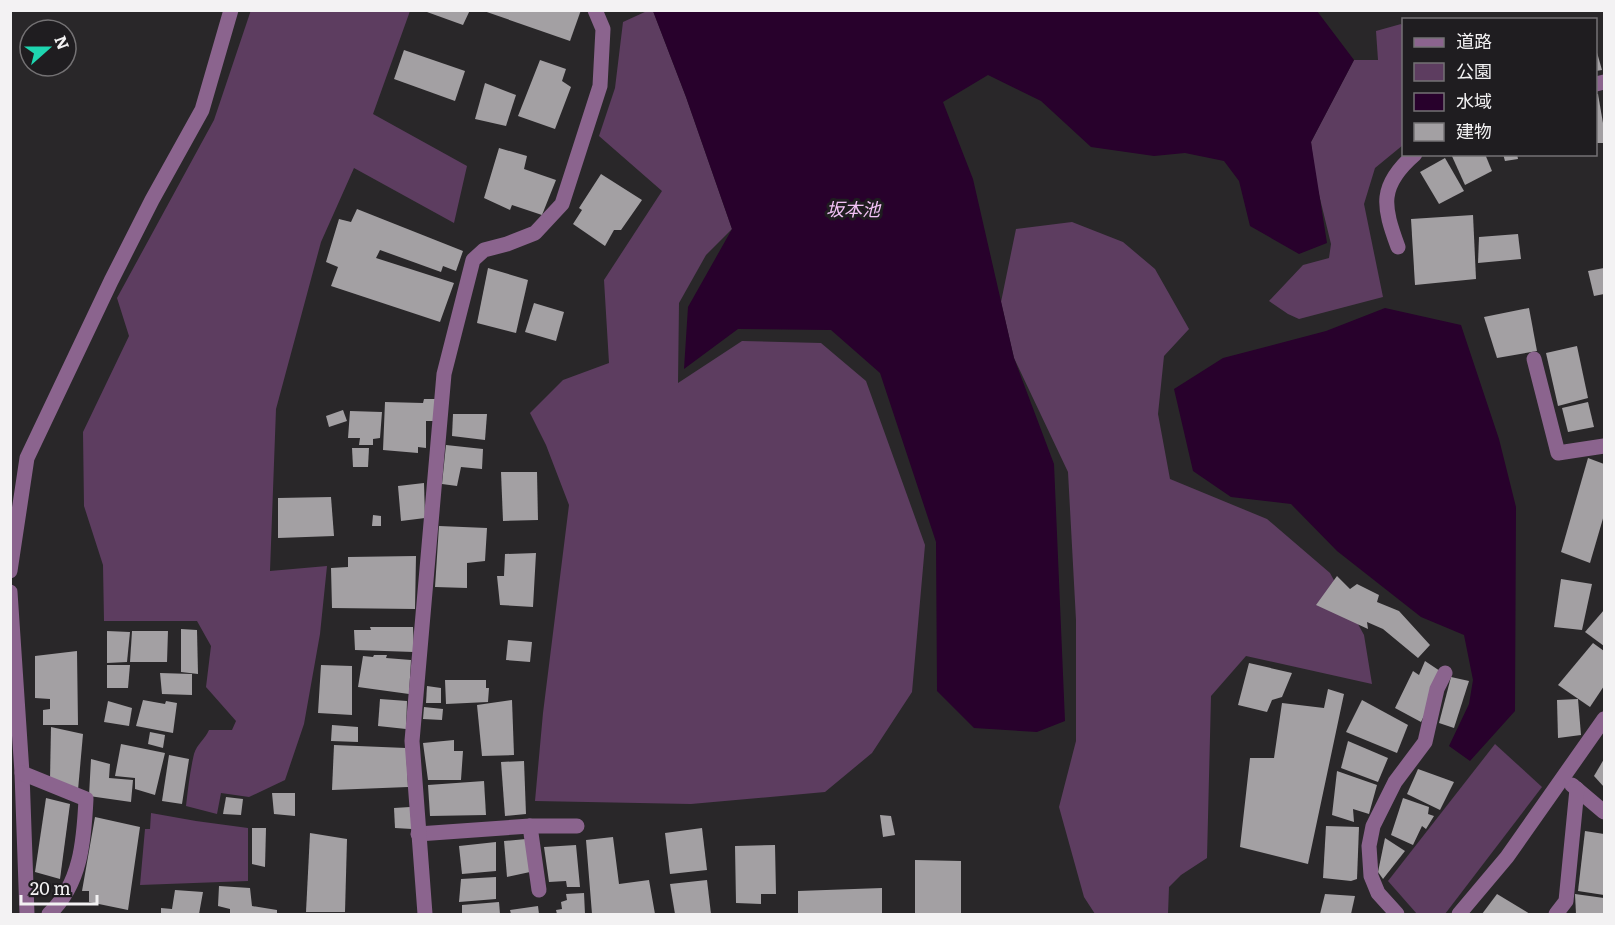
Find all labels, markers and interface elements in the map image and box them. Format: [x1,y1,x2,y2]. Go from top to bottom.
north arrow [18,18,78,78]
legend [1402,18,1597,156]
text: 道路 [1456,27,1492,54]
text: N [49,32,77,53]
text: 公園 [1456,57,1492,84]
text: 水域 [1456,87,1492,114]
text: 建物 [1456,117,1492,144]
water label: 坂本池 [826,195,882,222]
scale bar [21,868,98,906]
text: 20 m [30,874,71,901]

